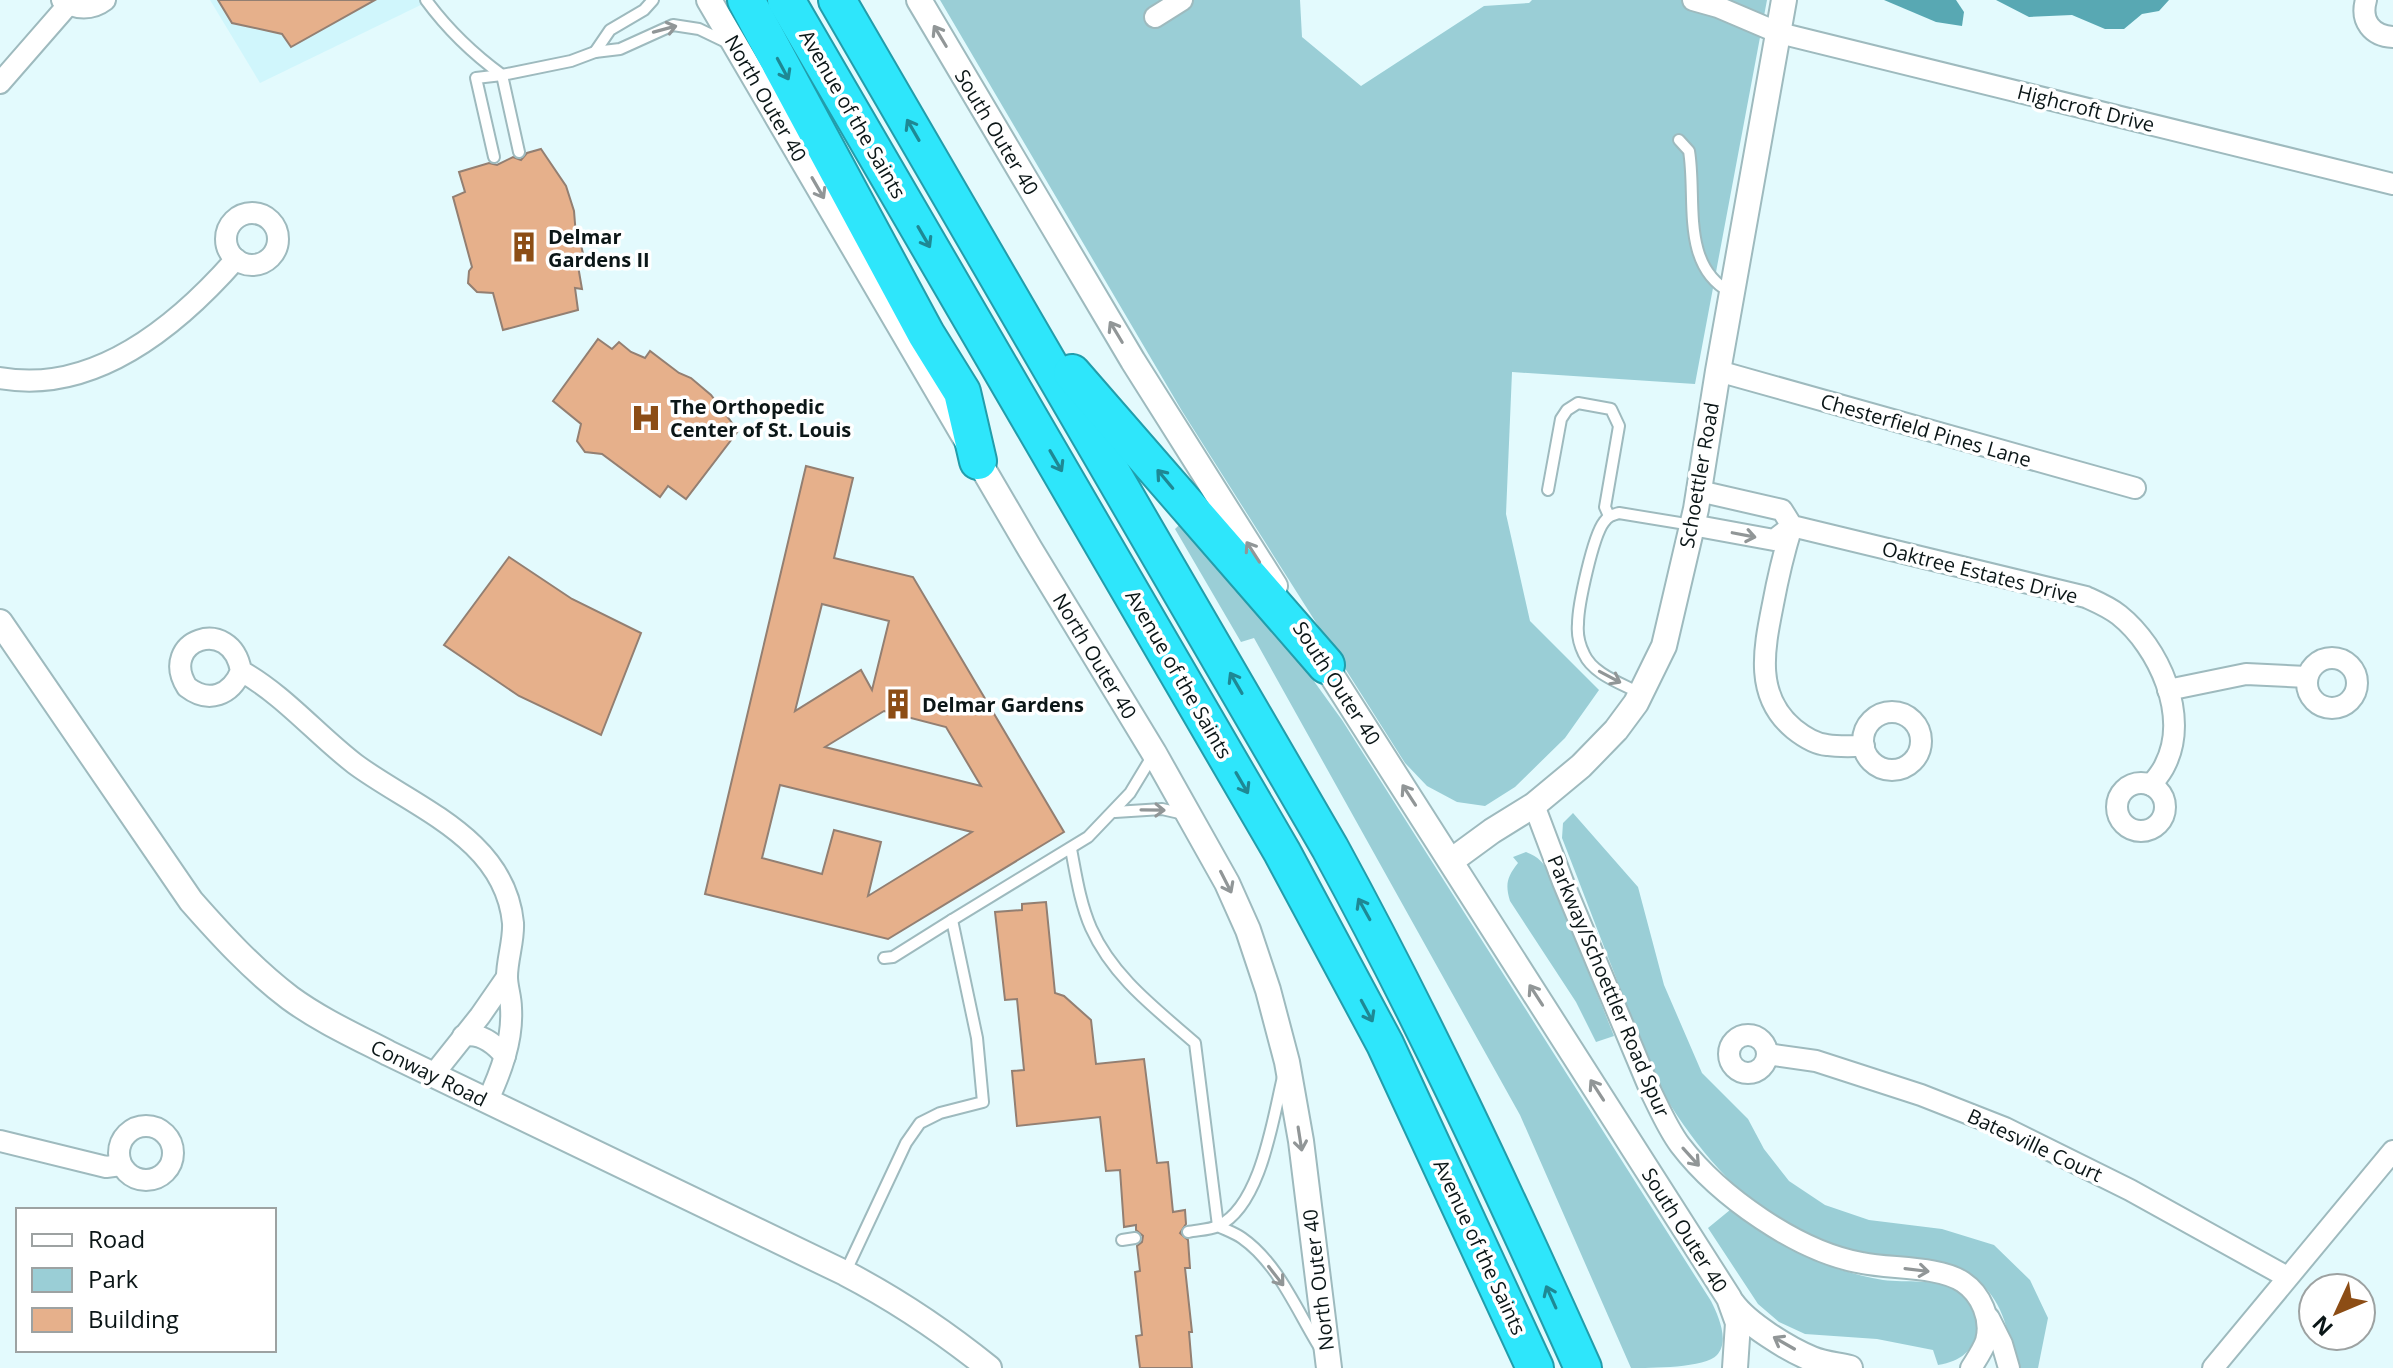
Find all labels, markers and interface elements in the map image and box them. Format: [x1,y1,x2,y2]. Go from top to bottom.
one-way arrow [652,21,677,36]
street label: Avenue of the Saints [794,25,912,203]
one-way arrow [932,25,948,48]
street label: North Outer 40 [719,30,813,166]
one-way arrow [775,56,791,80]
street label: South Outer 40 [949,64,1045,200]
street label: Highcroft Drive [2014,78,2158,138]
one-way arrow [905,119,921,142]
one-way arrow [811,176,826,200]
place label: Delmar Gardens II [548,223,650,273]
one-way arrow [916,225,932,248]
building icon: Delmar Gardens II [507,230,541,264]
one-way arrow [1107,321,1123,344]
street label: Chesterfield Pines Lane [1818,387,2034,473]
place label: The Orthopedic Center of St. Louis [670,393,851,443]
street label: Schoettler Road [1673,400,1725,550]
hospital icon: The Orthopedic Center of St. Louis [629,401,663,435]
one-way arrow [1048,449,1064,472]
one-way arrow [1156,470,1174,490]
one-way arrow [1731,528,1756,543]
street label: Oaktree Estates Drive [1879,535,2081,609]
one-way arrow [1245,542,1262,564]
street label: Avenue of the Saints [1120,585,1238,763]
street label: North Outer 40 [1047,588,1143,724]
street label: South Outer 40 [1287,616,1387,750]
one-way arrow [1598,670,1622,685]
one-way arrow [1228,672,1244,695]
building icon: Delmar Gardens [881,687,915,721]
place label: Delmar Gardens [922,691,1084,718]
one-way arrow [1235,770,1250,794]
one-way arrow [1401,785,1418,807]
one-way arrow [1139,802,1165,817]
street label: Parkway/Schoettler Road Spur [1541,851,1677,1121]
one-way arrow [1218,869,1234,893]
one-way arrow [1355,898,1371,922]
one-way arrow [1528,984,1545,1006]
one-way arrow [1360,998,1376,1022]
street label: Conway Road [366,1033,492,1113]
one-way arrow [1589,1079,1605,1102]
street label: Batesville Court [1963,1102,2107,1188]
one-way arrow [1294,1126,1309,1151]
one-way arrow [1681,1146,1699,1166]
street label: Avenue of the Saints [1427,1155,1533,1339]
street label: South Outer 40 [1636,1163,1734,1297]
legend [16,1208,276,1352]
street label: North Outer 40 [1296,1208,1340,1352]
text: Road [88,1222,145,1255]
text: Park [88,1262,139,1295]
one-way arrow [1903,1263,1929,1278]
one-way arrow [1268,1265,1285,1286]
north arrow [2297,1272,2377,1352]
one-way arrow [1543,1285,1558,1309]
text: Building [88,1302,179,1335]
text: N [2305,1310,2339,1343]
one-way arrow [1773,1335,1796,1351]

